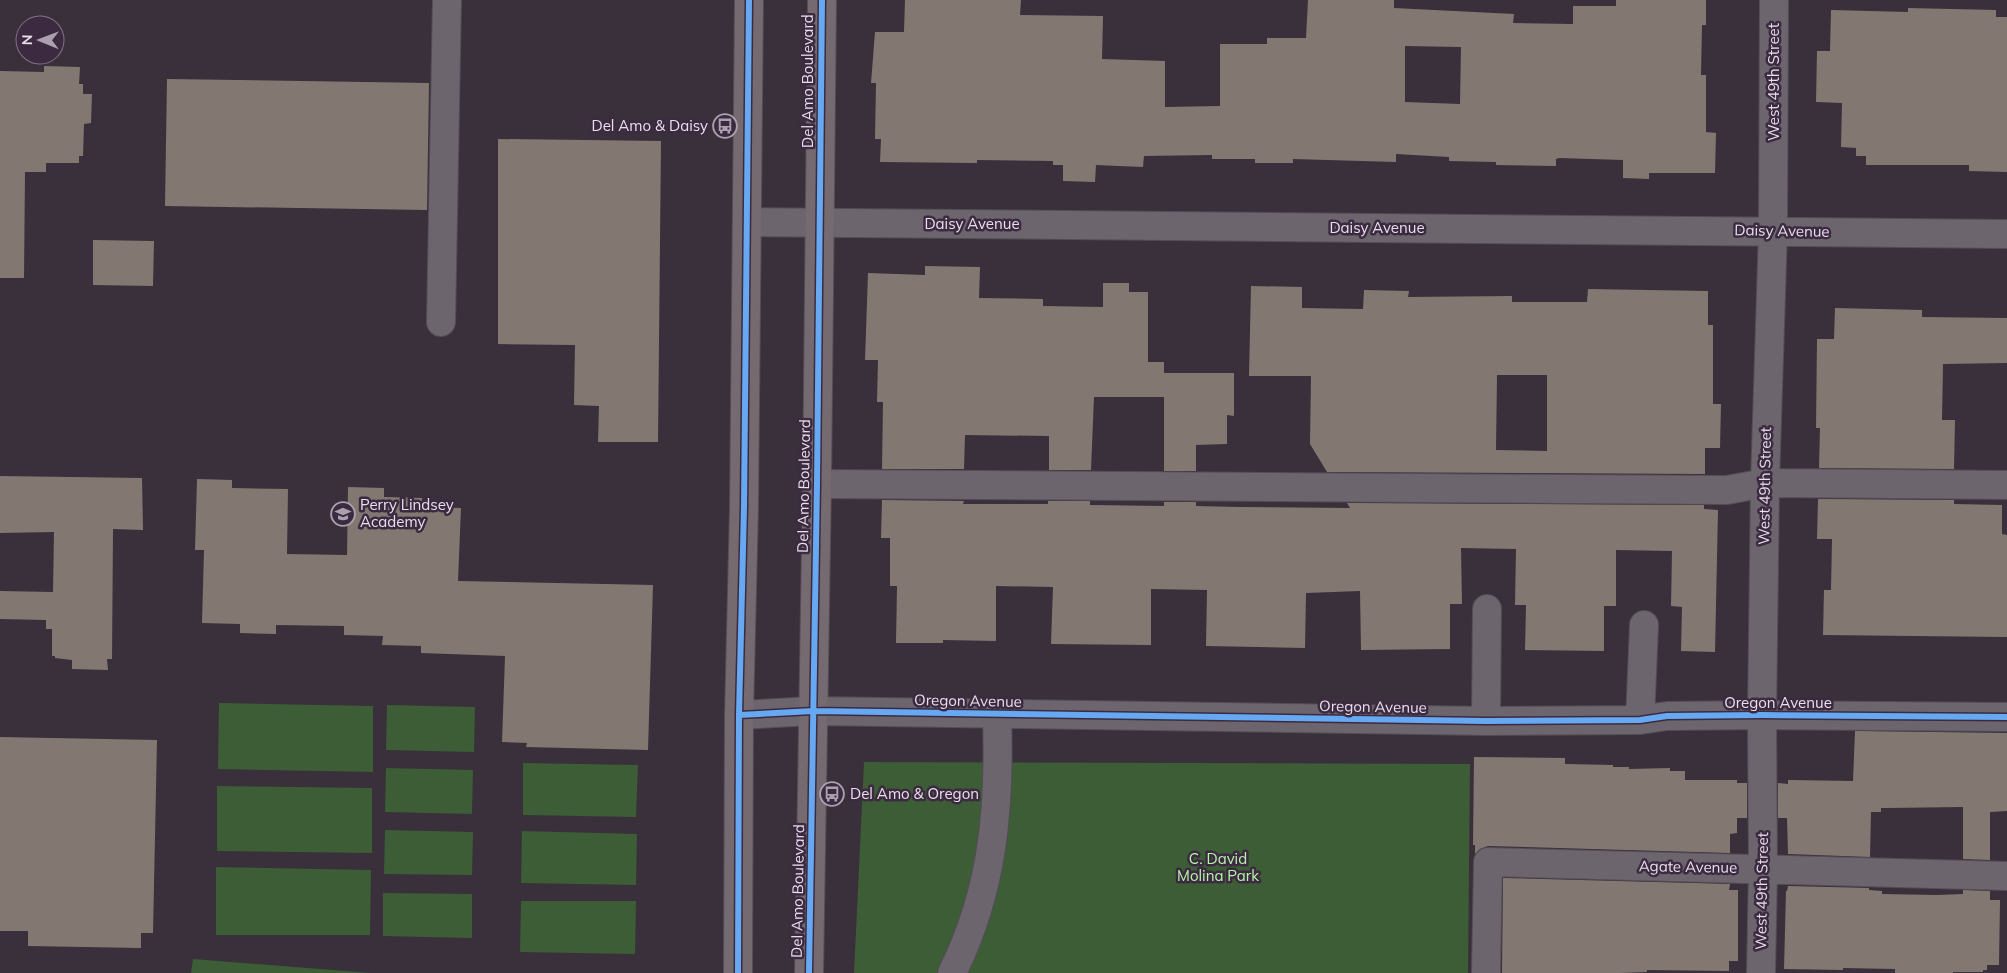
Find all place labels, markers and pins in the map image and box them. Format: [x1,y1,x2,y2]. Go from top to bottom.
bus stop icon: Del Amo & Daisy [712,113,738,139]
place label: Del Amo & Daisy [591,116,708,135]
place label: Perry Lindsey Academy [360,495,454,531]
school or university icon: Perry Lindsey Academy [330,501,356,527]
bus stop icon: Del Amo & Oregon [819,781,845,807]
place label: Del Amo & Oregon [850,784,979,803]

